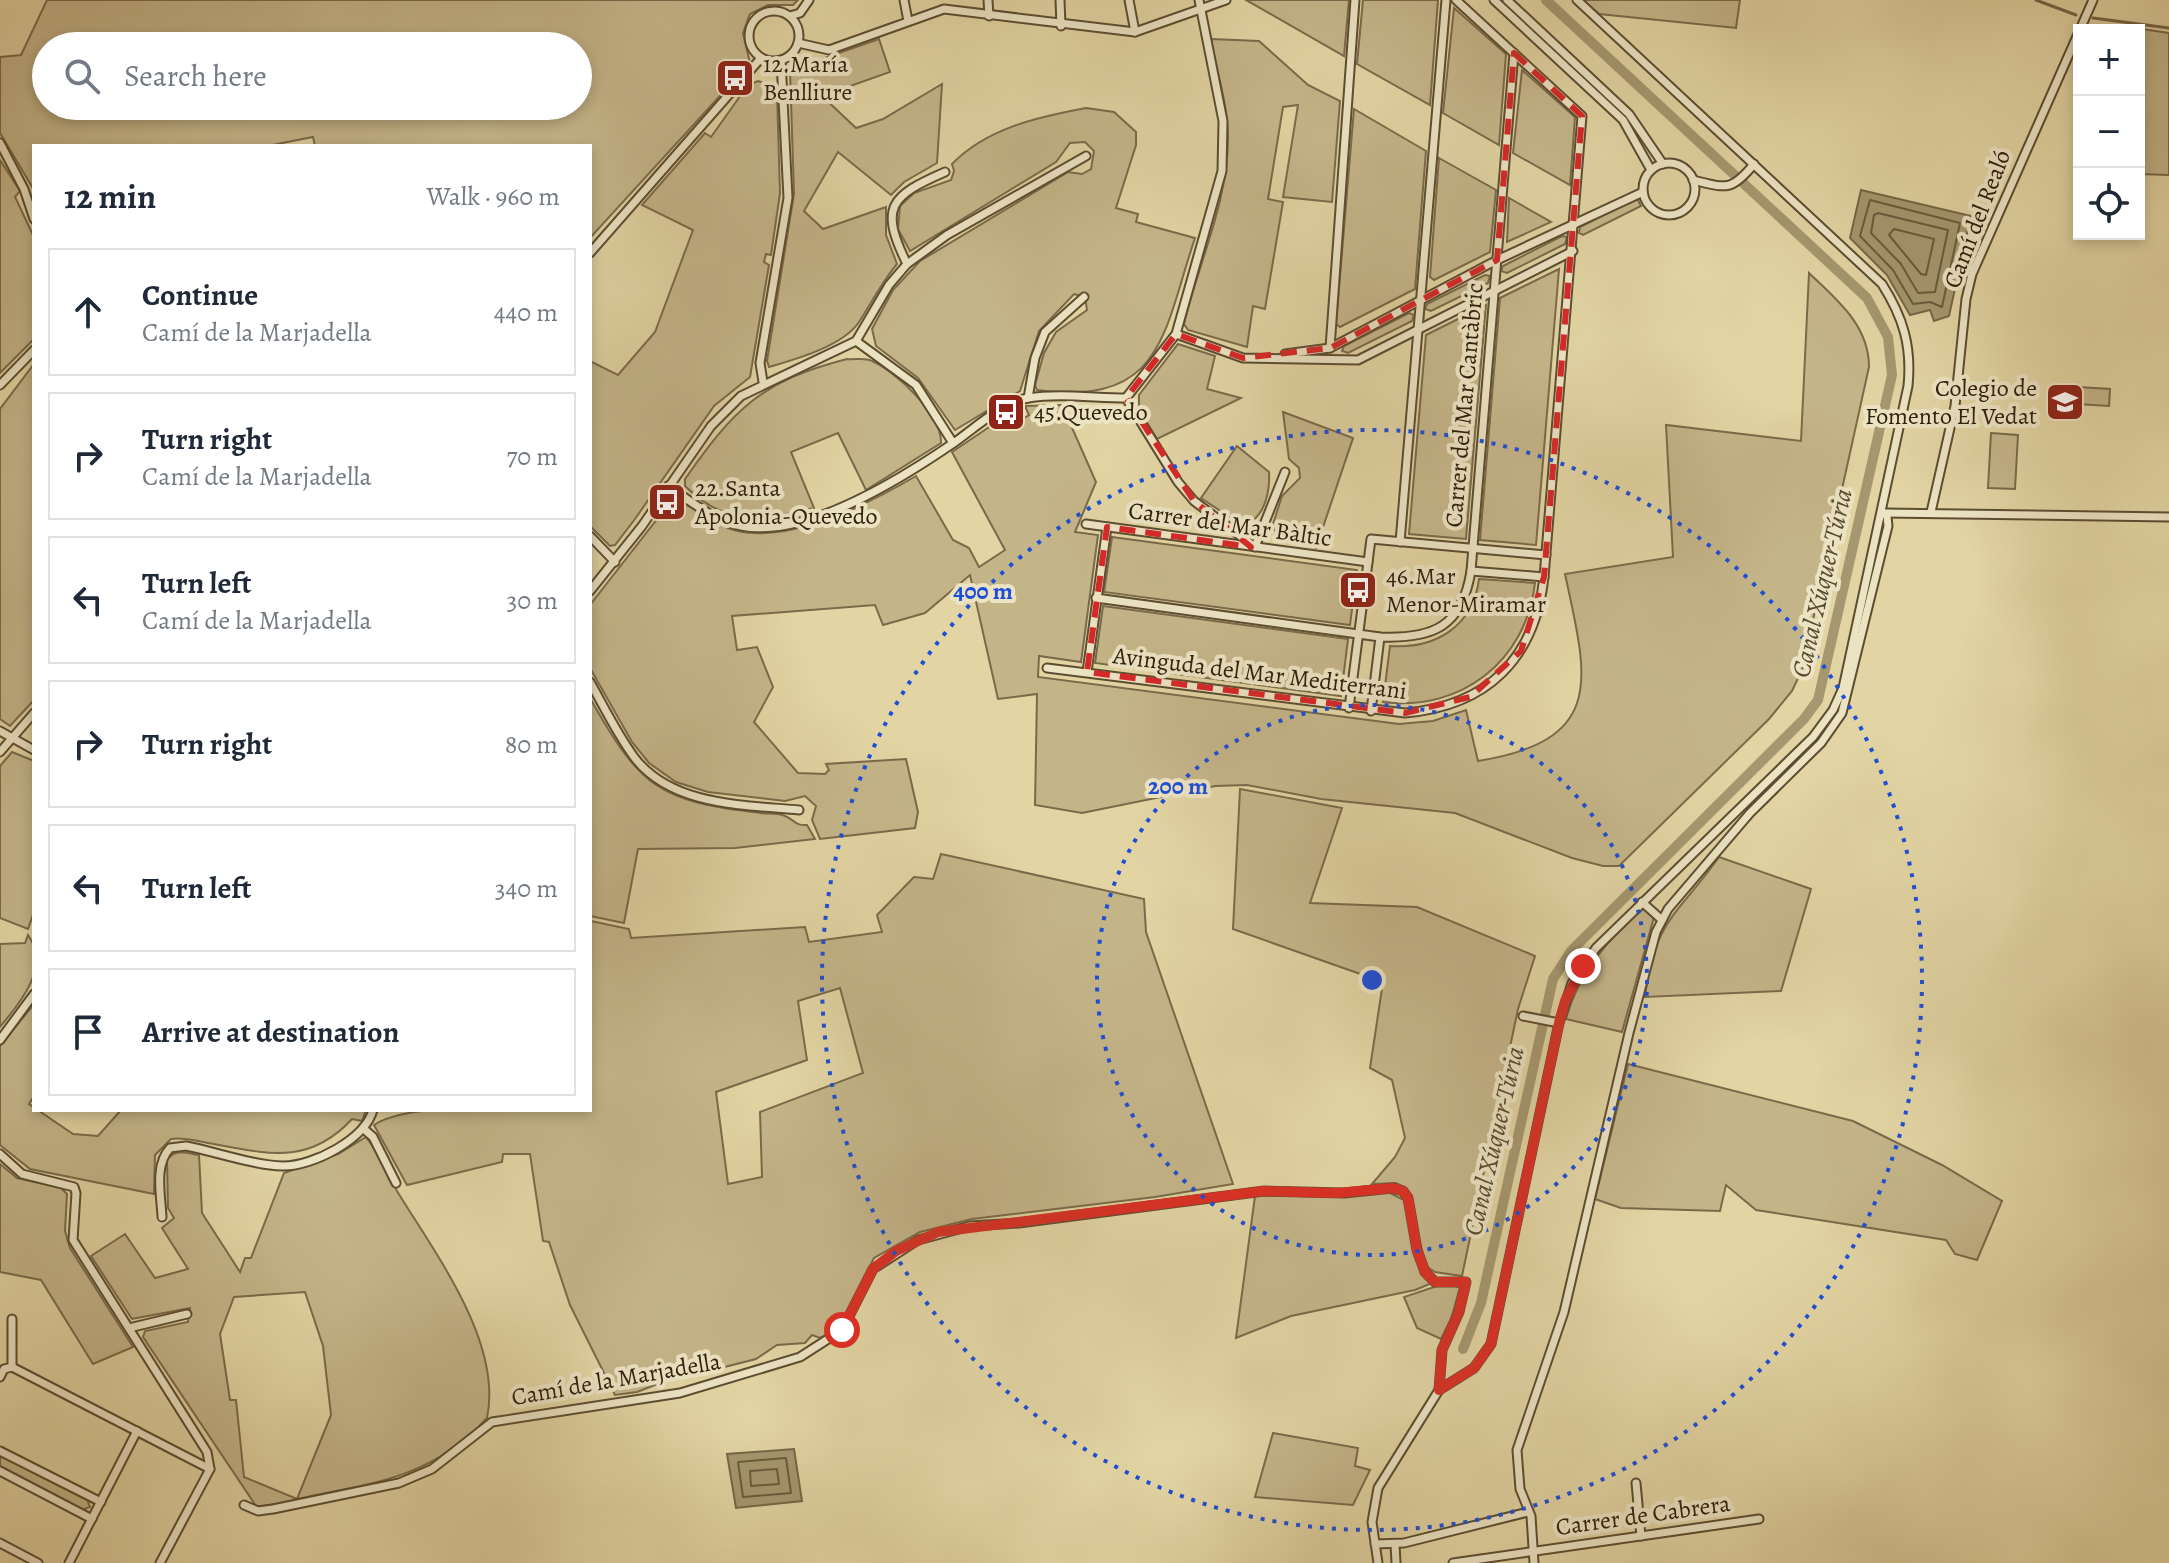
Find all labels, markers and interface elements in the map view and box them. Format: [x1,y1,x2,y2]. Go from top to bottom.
map controls [2073,24,2145,240]
button: + [2073,24,2145,96]
search box [32,32,592,120]
place label: 12.María Benlliure [763,48,852,108]
icon: search [60,54,104,98]
text: Search here [124,56,267,96]
bus stop icon: 12.María Benlliure [714,57,756,99]
button: − [2073,96,2145,168]
street label: Camí del Realó [1936,145,2018,293]
button: locate [2073,168,2145,240]
text: 12 min [64,173,156,220]
text: Walk · 960 m [427,179,560,214]
text: Continue [142,275,258,315]
street label: Carrer del Mar Cantàbric [1437,281,1491,529]
icon: ahead [66,290,110,334]
text: 440 m [494,295,558,330]
text: Camí de la Marjadella [142,315,372,350]
place label: Colegio de Fomento El Vedat [1865,372,2037,432]
school or university icon: Colegio de Fomento El Vedat [2044,381,2086,423]
bus stop icon: 45.Quevedo [985,391,1027,433]
place label: 45.Quevedo [1034,396,1148,428]
text: Turn right [142,419,272,459]
icon: right [66,434,110,478]
text: 70 m [506,439,558,474]
text: Camí de la Marjadella [142,459,372,494]
place label: 22.Santa Apolonia-Quevedo [694,472,878,532]
bus stop icon: 22.Santa Apolonia-Quevedo [646,481,688,523]
water label: Canal Xúquer-Túria [1783,485,1861,681]
street label: Carrer del Mar Bàltic [1126,494,1334,554]
place label: 46.Mar Menor-Miramar [1386,560,1546,620]
text: Turn left [142,563,251,603]
bus stop icon: 46.Mar Menor-Miramar [1337,569,1379,611]
text: 400 m [953,575,1013,607]
icon: left [66,578,110,622]
text: 30 m [507,583,558,618]
text: Camí de la Marjadella [142,603,372,638]
street label: Avinguda del Mar Mediterrani [1110,639,1409,707]
icon: right [66,722,110,766]
text: Turn right [142,724,272,764]
text: 80 m [505,727,558,762]
text: 200 m [1148,770,1208,802]
icon: left [66,866,110,910]
text: Turn left [142,868,251,908]
text: 340 m [495,871,558,906]
route end [1565,948,1601,984]
centre of rings [1358,966,1386,994]
icon: arrive [66,1010,110,1054]
text: Arrive at destination [142,1012,399,1052]
water label: Canal Xúquer-Túria [1455,1043,1533,1239]
route start [824,1312,860,1348]
street label: Camí de la Marjadella [509,1345,724,1413]
street label: Carrer de Cabrera [1554,1487,1733,1543]

